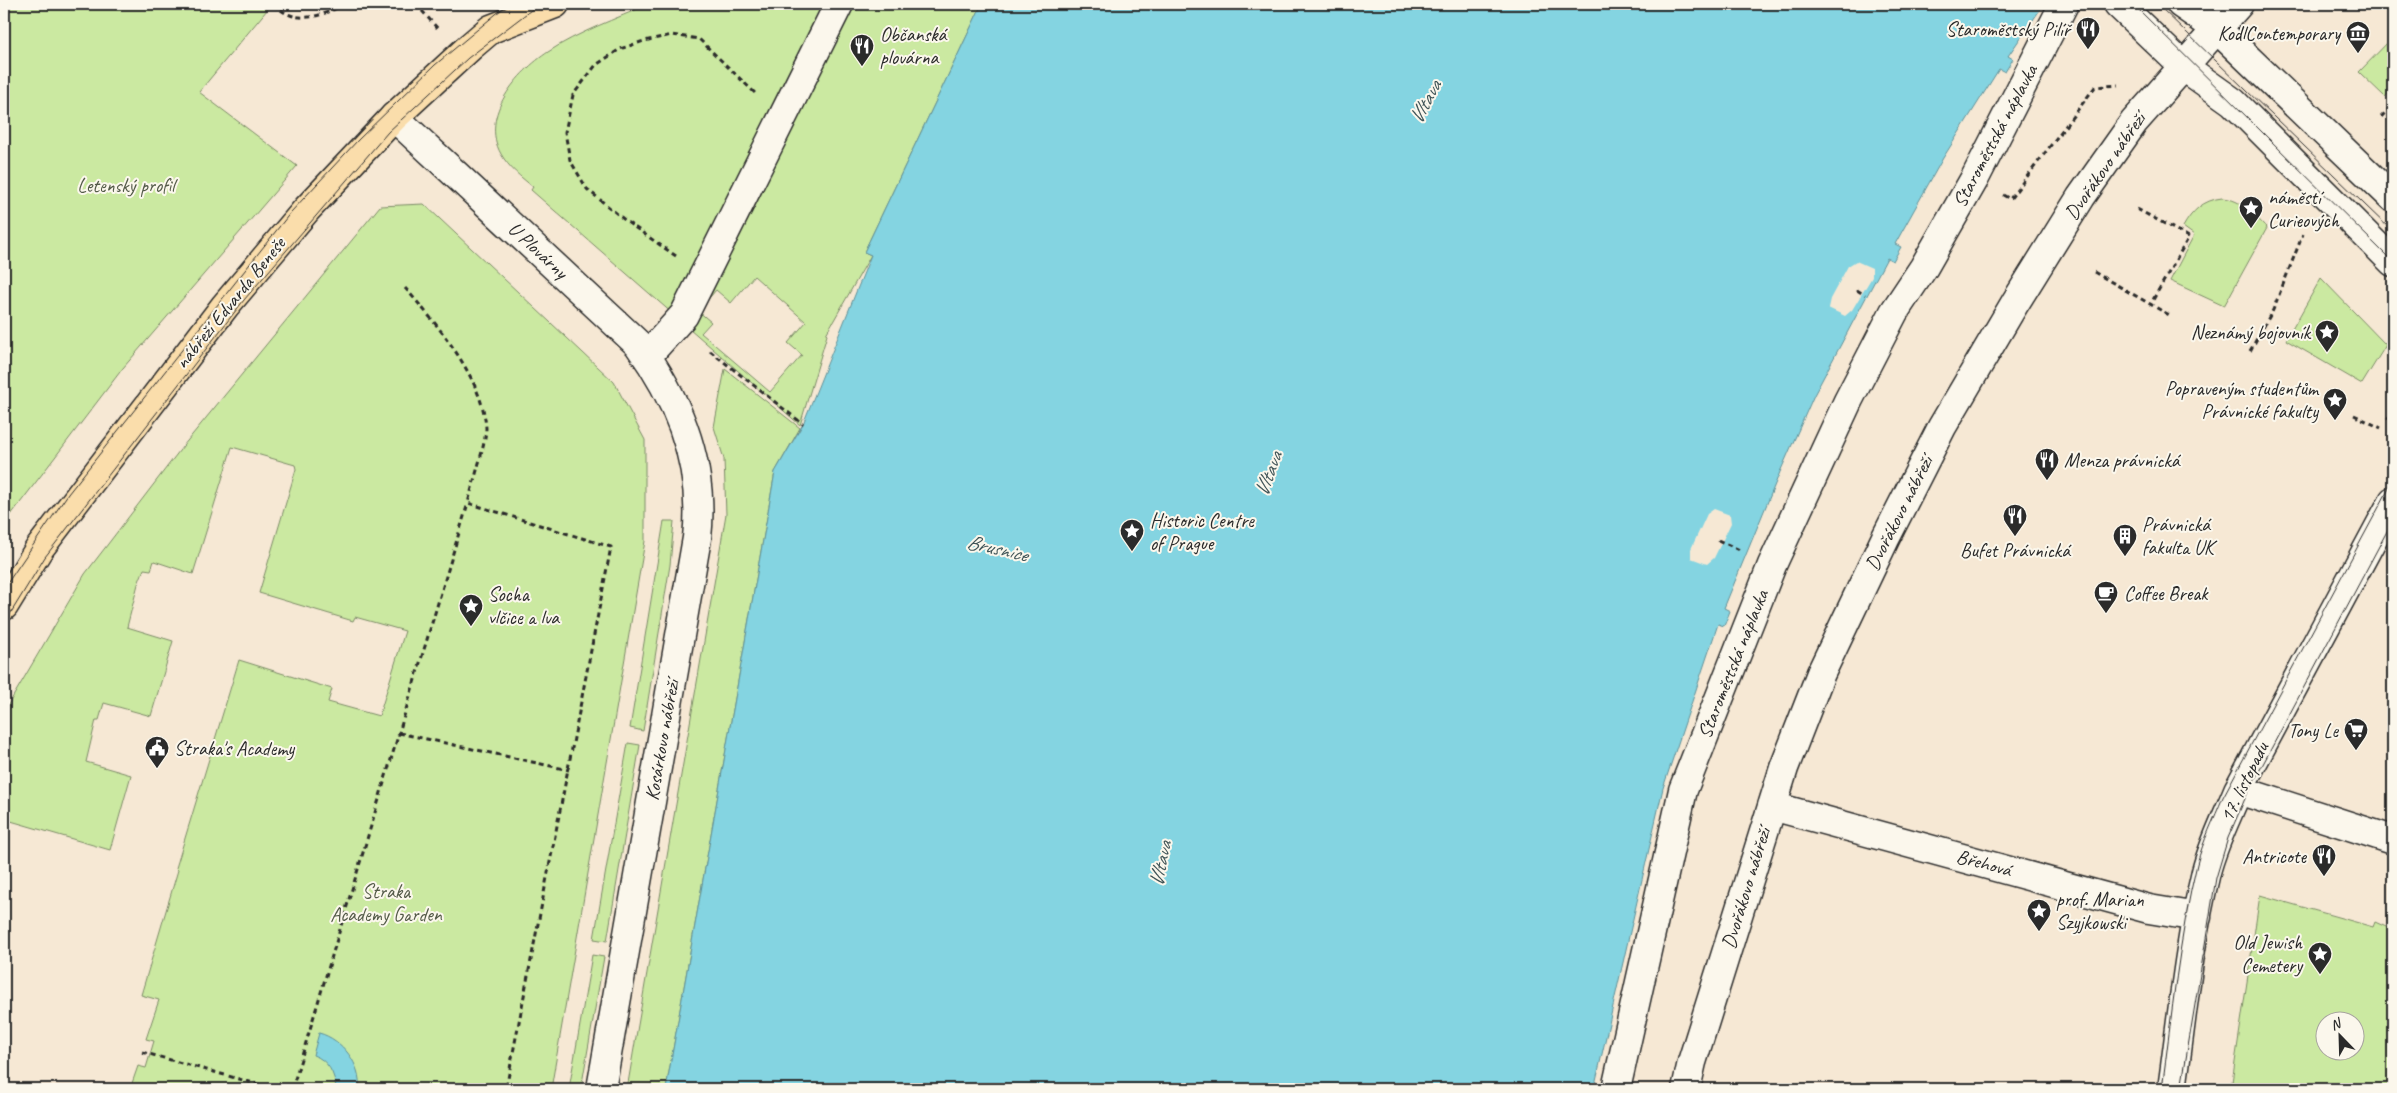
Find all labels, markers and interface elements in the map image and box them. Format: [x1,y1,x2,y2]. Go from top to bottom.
restaurant icon: Staroměstský Pilíř [2075,16,2101,50]
place label: Staroměstský Pilíř [1946,17,2073,42]
museum icon: KodlContemporary [2345,20,2371,54]
place label: KodlContemporary [2218,21,2342,46]
place label: Občanská plovárna [880,22,949,70]
restaurant icon: Občanská plovárna [849,33,875,67]
street label: Staroměstská náplavka [1947,59,2044,212]
water label: Vltava [1403,74,1448,128]
street label: Dvořákovo nábřeží [2059,104,2154,224]
park label: Letenský profil [77,173,178,198]
place label: náměstí Curieových [2268,185,2340,233]
place icon: náměstí Curieových [2238,195,2264,229]
street label: U Plovárny [503,216,575,285]
street label: nábřeží Edvarda Beneše [169,231,292,374]
place icon: Neznámý bojovník [2314,319,2340,353]
place label: Neznámý bojovník [2191,320,2312,345]
place label: Popraveným studentům Právnické fakulty [2165,376,2320,424]
place icon: Popraveným studentům Právnické fakulty [2322,387,2348,421]
water label: Vltava [1248,446,1289,500]
restaurant icon: Menza právnická [2034,447,2060,481]
street label: Dvořákovo nábřeží [1859,448,1940,574]
place label: Menza právnická [2064,448,2182,473]
restaurant icon: Bufet Právnická [2002,503,2028,537]
place label: Historic Centre of Prague [1150,508,1255,556]
place label: Právnická fakulta UK [2142,512,2218,560]
place icon: Historic Centre of Prague [1119,518,1145,552]
building icon: Právnická fakulta UK [2112,523,2138,557]
water label: Brusnice [964,528,1033,568]
place label: Bufet Právnická [1960,538,2072,563]
cafe icon: Coffee Break [2093,580,2119,614]
place label: Coffee Break [2124,581,2209,606]
place label: Socha vlčice a lva [488,582,560,630]
street label: Staroměstská náplavka [1692,584,1775,742]
place icon: Socha vlčice a lva [458,593,484,627]
street label: Kosárkovo nábřeží [639,674,686,802]
supermarket icon: Tony Le [2343,717,2369,751]
place label: Tony Le [2288,718,2339,743]
public building icon: Straka's Academy [144,735,170,769]
place label: Straka's Academy [174,736,295,761]
street label: 17. listopadu [2214,737,2275,826]
street label: Dvořákovo nábřeží [1716,820,1777,951]
water label: Vltava [1143,837,1178,889]
restaurant icon: Antricote [2311,843,2337,877]
street label: Břehová [1954,844,2016,883]
place label: Antricote [2242,844,2307,869]
park label: Straka Academy Garden [330,879,443,927]
place label: prof. Marian Szyjkowski [2056,887,2145,935]
place icon: prof. Marian Szyjkowski [2026,898,2052,932]
place label: Old Jewish Cemetery [2233,930,2304,978]
place icon: Old Jewish Cemetery [2307,941,2333,975]
north arrow [2314,1010,2364,1060]
text: N [2328,1014,2345,1034]

